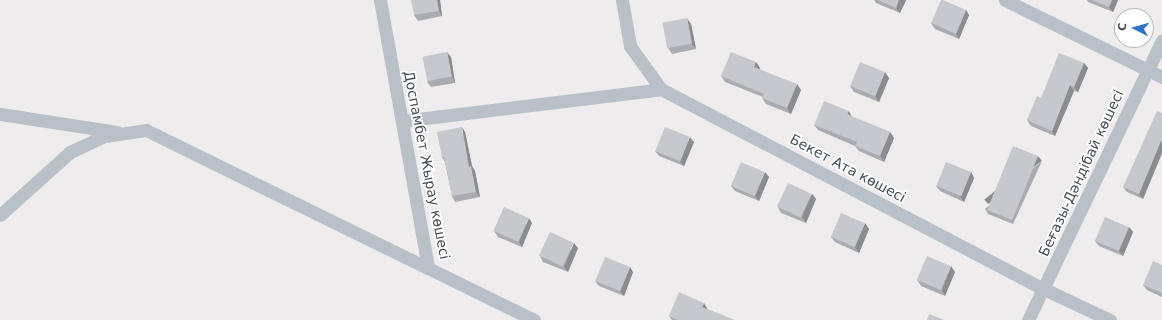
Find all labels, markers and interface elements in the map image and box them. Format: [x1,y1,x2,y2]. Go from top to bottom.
north arrow [1114,8,1154,48]
text: С [1116,22,1129,32]
street label: Доспамбет Жырау көшесі [400,69,454,261]
street label: Беғазы-Дәндібай көшесі [1035,87,1127,259]
street label: Бекет Ата көшесі [787,130,909,206]

